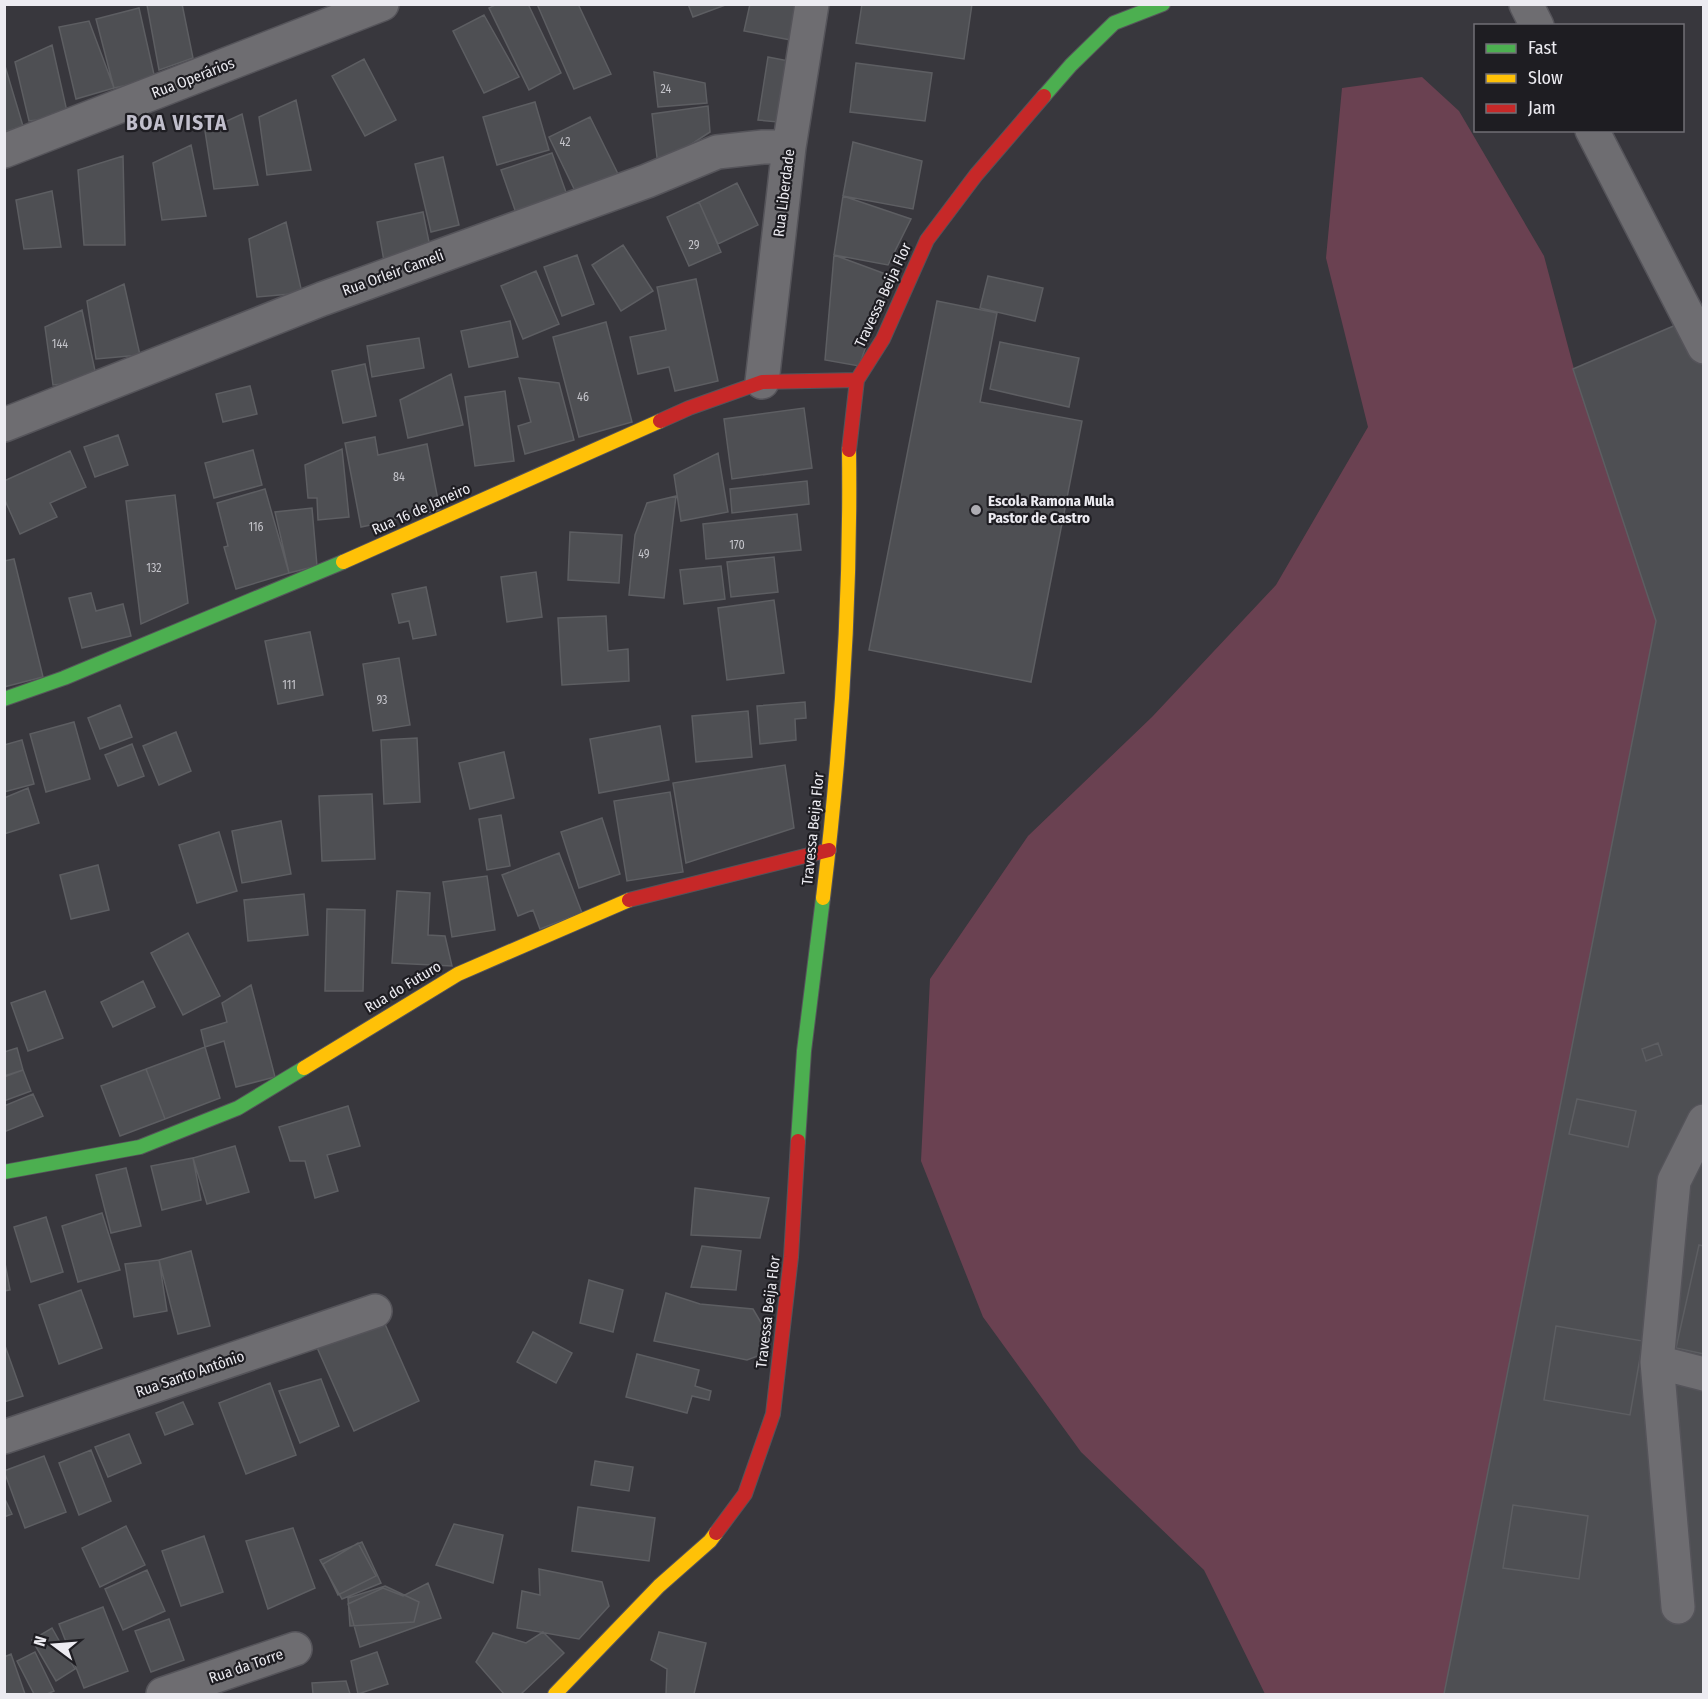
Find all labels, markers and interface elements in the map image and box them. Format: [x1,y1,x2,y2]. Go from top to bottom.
legend [1474,24,1684,132]
text: Fast [1528,37,1557,59]
street label: Rua Operários [149,54,237,102]
text: Slow [1528,67,1563,89]
house number: 24 [661,82,672,96]
text: Jam [1528,97,1556,119]
district label: BOA VISTA [126,110,228,136]
house number: 42 [560,135,570,149]
street label: Rua Liberdade [770,148,798,238]
house number: 29 [688,238,700,252]
street label: Travessa Beija Flor [851,239,915,350]
street label: Rua Orleir Cameli [340,246,446,300]
house number: 144 [52,337,68,351]
house number: 46 [577,390,589,404]
house number: 84 [393,470,405,484]
street label: Rua 16 de Janeiro [369,479,473,539]
place label: Escola Ramona Mula Pastor de Castro [988,492,1115,527]
marker: Escola Ramona Mula Pastor de Castro [969,503,983,517]
house number: 116 [248,520,264,534]
house number: 170 [729,538,745,552]
house number: 49 [638,547,650,561]
house number: 132 [146,561,162,575]
house number: 111 [282,678,296,692]
house number: 93 [376,693,388,707]
street label: Travessa Beija Flor [798,771,828,886]
street label: Rua do Futuro [362,957,444,1017]
street label: Travessa Beija Flor [752,1254,784,1369]
street label: Rua Santo Antônio [133,1347,247,1401]
north arrow [24,1615,84,1675]
text: N [30,1634,51,1648]
street label: Rua da Torre [207,1645,285,1687]

